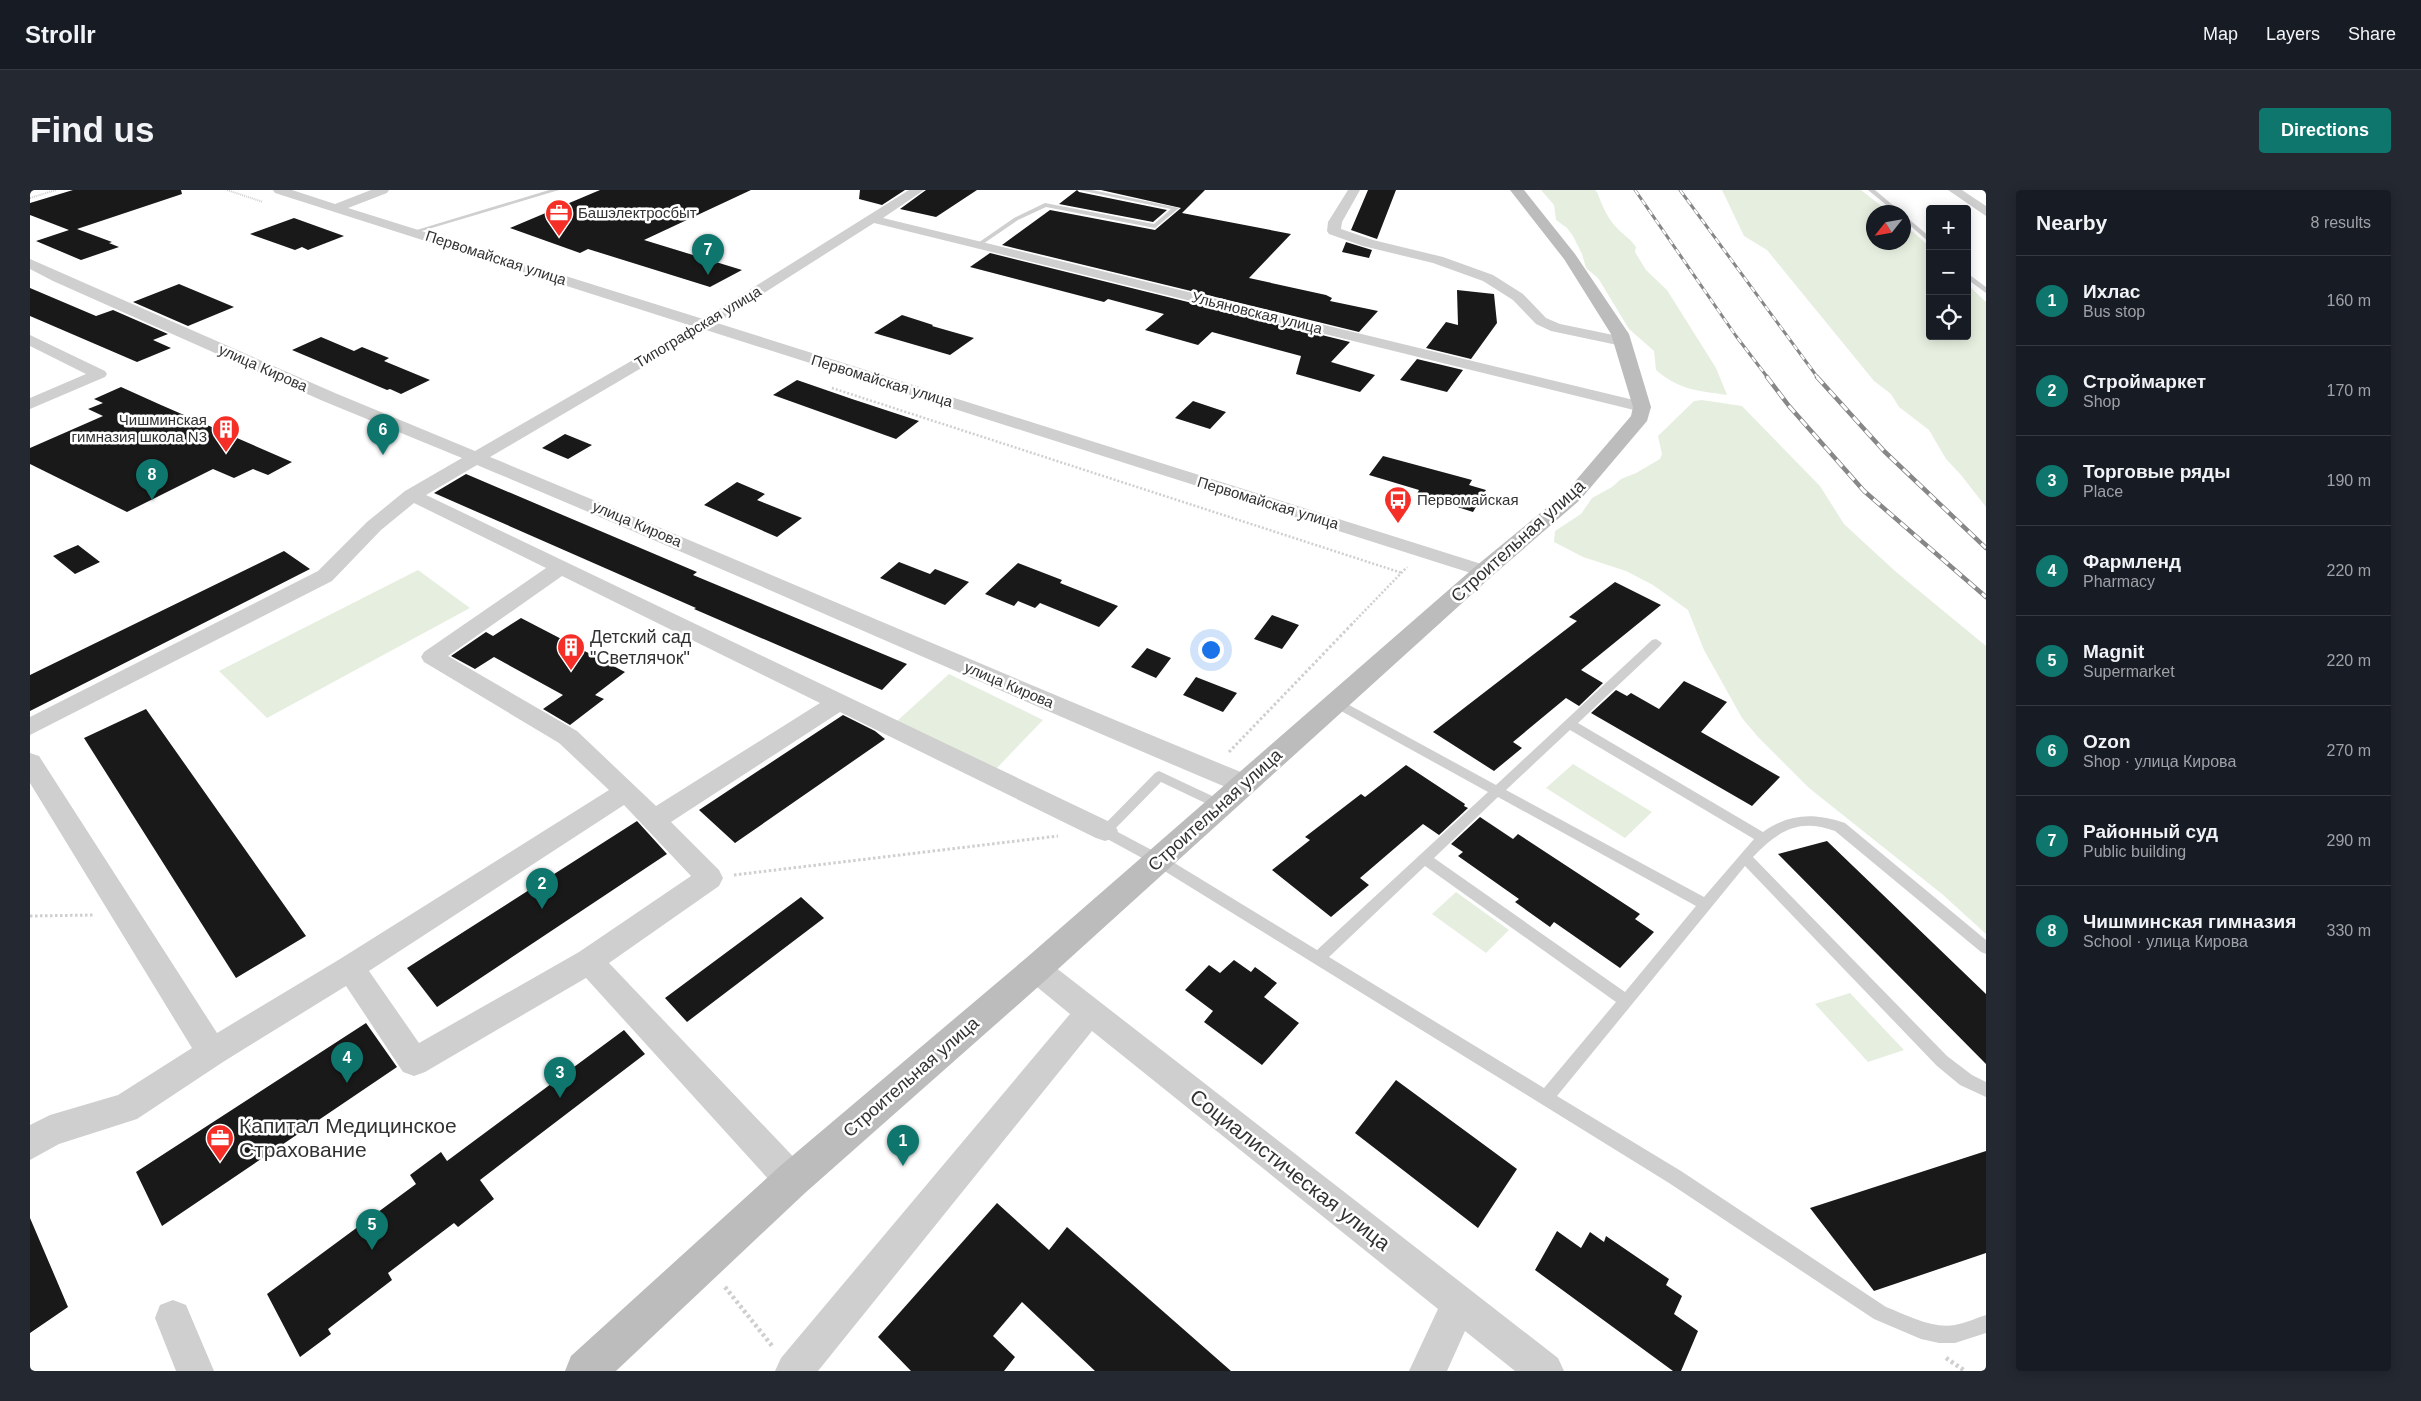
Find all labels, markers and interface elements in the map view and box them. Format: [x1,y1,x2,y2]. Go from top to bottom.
text: Strollr [25,21,96,48]
text: Map [2203,24,2238,44]
text: Layers [2266,24,2320,44]
text: Share [2348,24,2396,44]
button: Directions [2259,108,2391,153]
text: Find us [30,110,154,149]
office icon: Башэлектросбыт [544,198,574,237]
place label: Башэлектросбыт [578,204,697,221]
north arrow [1866,205,1911,250]
map controls [1926,205,1971,340]
button: + [1926,205,1971,250]
text: Nearby [2036,211,2107,234]
text: 8 results [2311,214,2371,231]
street label: Первомайская улица [424,227,569,289]
pin: 7 [692,234,724,275]
button: − [1926,250,1971,295]
text: Ихлас [2083,281,2140,302]
street label: Типографская улица [632,282,764,371]
street label: Ульяновская улица [1190,288,1325,337]
text: 1 [2048,292,2056,309]
text: 160 m [2327,292,2371,309]
button: locate [1926,295,1971,340]
text: Bus stop [2083,303,2145,320]
street label: улица Кирова [216,340,311,395]
street label: Первомайская улица [809,351,955,410]
text: Строймаркет [2083,371,2206,392]
text: 2 [2048,382,2056,399]
text: 170 m [2327,382,2371,399]
text: Shop [2083,393,2120,410]
place label: Чишминская гимназия школа N3 [72,411,207,445]
building icon: Чишминская гимназия школа N3 [211,414,241,453]
pin: 6 [367,414,399,455]
pin: 8 [136,459,168,500]
text: Торговые ряды [2083,461,2230,482]
text: 3 [2048,472,2056,489]
text: 190 m [2327,472,2371,489]
street label: Первомайская улица [1195,473,1341,532]
street label: Строительная улица [1447,475,1590,606]
text: Place [2083,483,2123,500]
bus stop icon: Первомайская [1383,485,1413,524]
place label: Первомайская [1417,491,1519,508]
street label: улица Кирова [590,497,685,550]
text: Фармленд [2083,551,2181,572]
text: 4 [2048,562,2056,579]
text: 220 m [2327,562,2371,579]
text: Pharmacy [2083,573,2155,590]
place label: Детский сад "Светлячок" [590,627,692,668]
building icon: Детский сад "Светлячок" [556,632,586,671]
your location [1198,637,1224,663]
text: Magnit [2083,641,2144,662]
text: 5 [2048,652,2056,669]
text: 220 m [2327,652,2371,669]
street label: улица Кирова [962,658,1057,711]
text: Supermarket [2083,663,2175,680]
text: Ozon [2083,731,2131,752]
text: 6 [2048,742,2056,759]
text: 270 m [2327,742,2371,759]
street label: Строительная улица [1144,744,1287,875]
text: Shop · улица Кирова [2083,753,2236,770]
text: Районный суд [2083,821,2218,842]
text: 7 [2048,832,2056,849]
text: 290 m [2327,832,2371,849]
text: Public building [2083,843,2186,860]
pin: 2 [526,868,558,909]
text: Чишминская гимназия [2083,911,2296,932]
text: 8 [2048,922,2056,939]
text: 330 m [2327,922,2371,939]
text: School · улица Кирова [2083,933,2248,950]
street label: Строительная улица [839,1012,984,1141]
pin: 4 [331,1042,363,1083]
pin: 3 [544,1057,576,1098]
street label: Социалистическая улица [1186,1084,1395,1255]
place label: Капитал Медицинское Страхование [239,1114,457,1161]
office icon: Капитал Медицинское Страхование [205,1123,235,1162]
pin: 1 [887,1125,919,1166]
pin: 5 [356,1209,388,1250]

